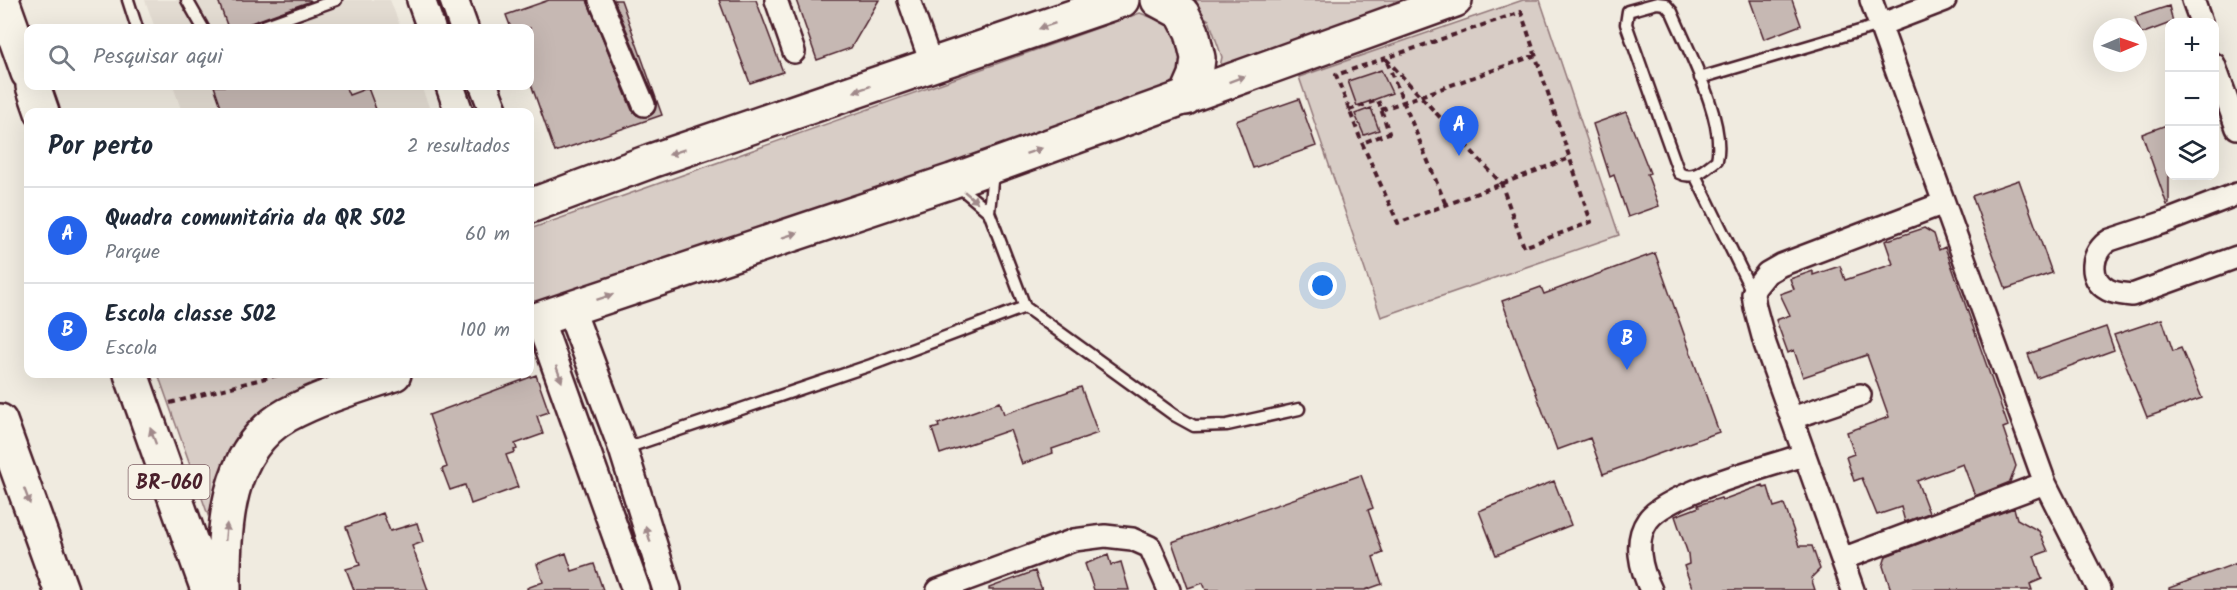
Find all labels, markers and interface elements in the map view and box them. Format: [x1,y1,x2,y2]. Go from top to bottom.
north arrow [2093,18,2147,72]
map controls [2165,18,2219,180]
button: + [2165,18,2219,72]
one-way arrow [1037,22,1055,31]
search box [24,24,534,90]
text: Pesquisar aqui [93,40,223,75]
icon: search [45,41,78,74]
button: − [2165,72,2219,126]
one-way arrow [1228,74,1246,83]
one-way arrow [853,85,871,95]
pin: A [1440,106,1478,156]
text: Por perto [48,126,153,168]
button: layers [2165,126,2219,180]
text: 2 resultados [407,131,510,163]
one-way arrow [1025,146,1043,156]
one-way arrow [668,147,686,157]
one-way arrow [963,190,979,203]
text: Quadra comunitária da QR 502 [105,202,406,237]
text: A [61,219,74,251]
text: 60 m [465,219,510,251]
one-way arrow [781,230,799,239]
text: Parque [105,237,160,269]
your location [1308,271,1337,300]
one-way arrow [596,291,614,301]
text: Escola classe 502 [105,298,277,333]
text: B [61,315,74,347]
text: 100 m [460,315,510,347]
pin: B [1608,320,1646,370]
text: Escola [105,333,157,365]
one-way arrow [554,365,564,383]
one-way arrow [147,427,157,445]
road number: BR-060 [128,465,210,499]
one-way arrow [22,487,32,505]
one-way arrow [221,522,231,541]
one-way arrow [643,525,652,543]

